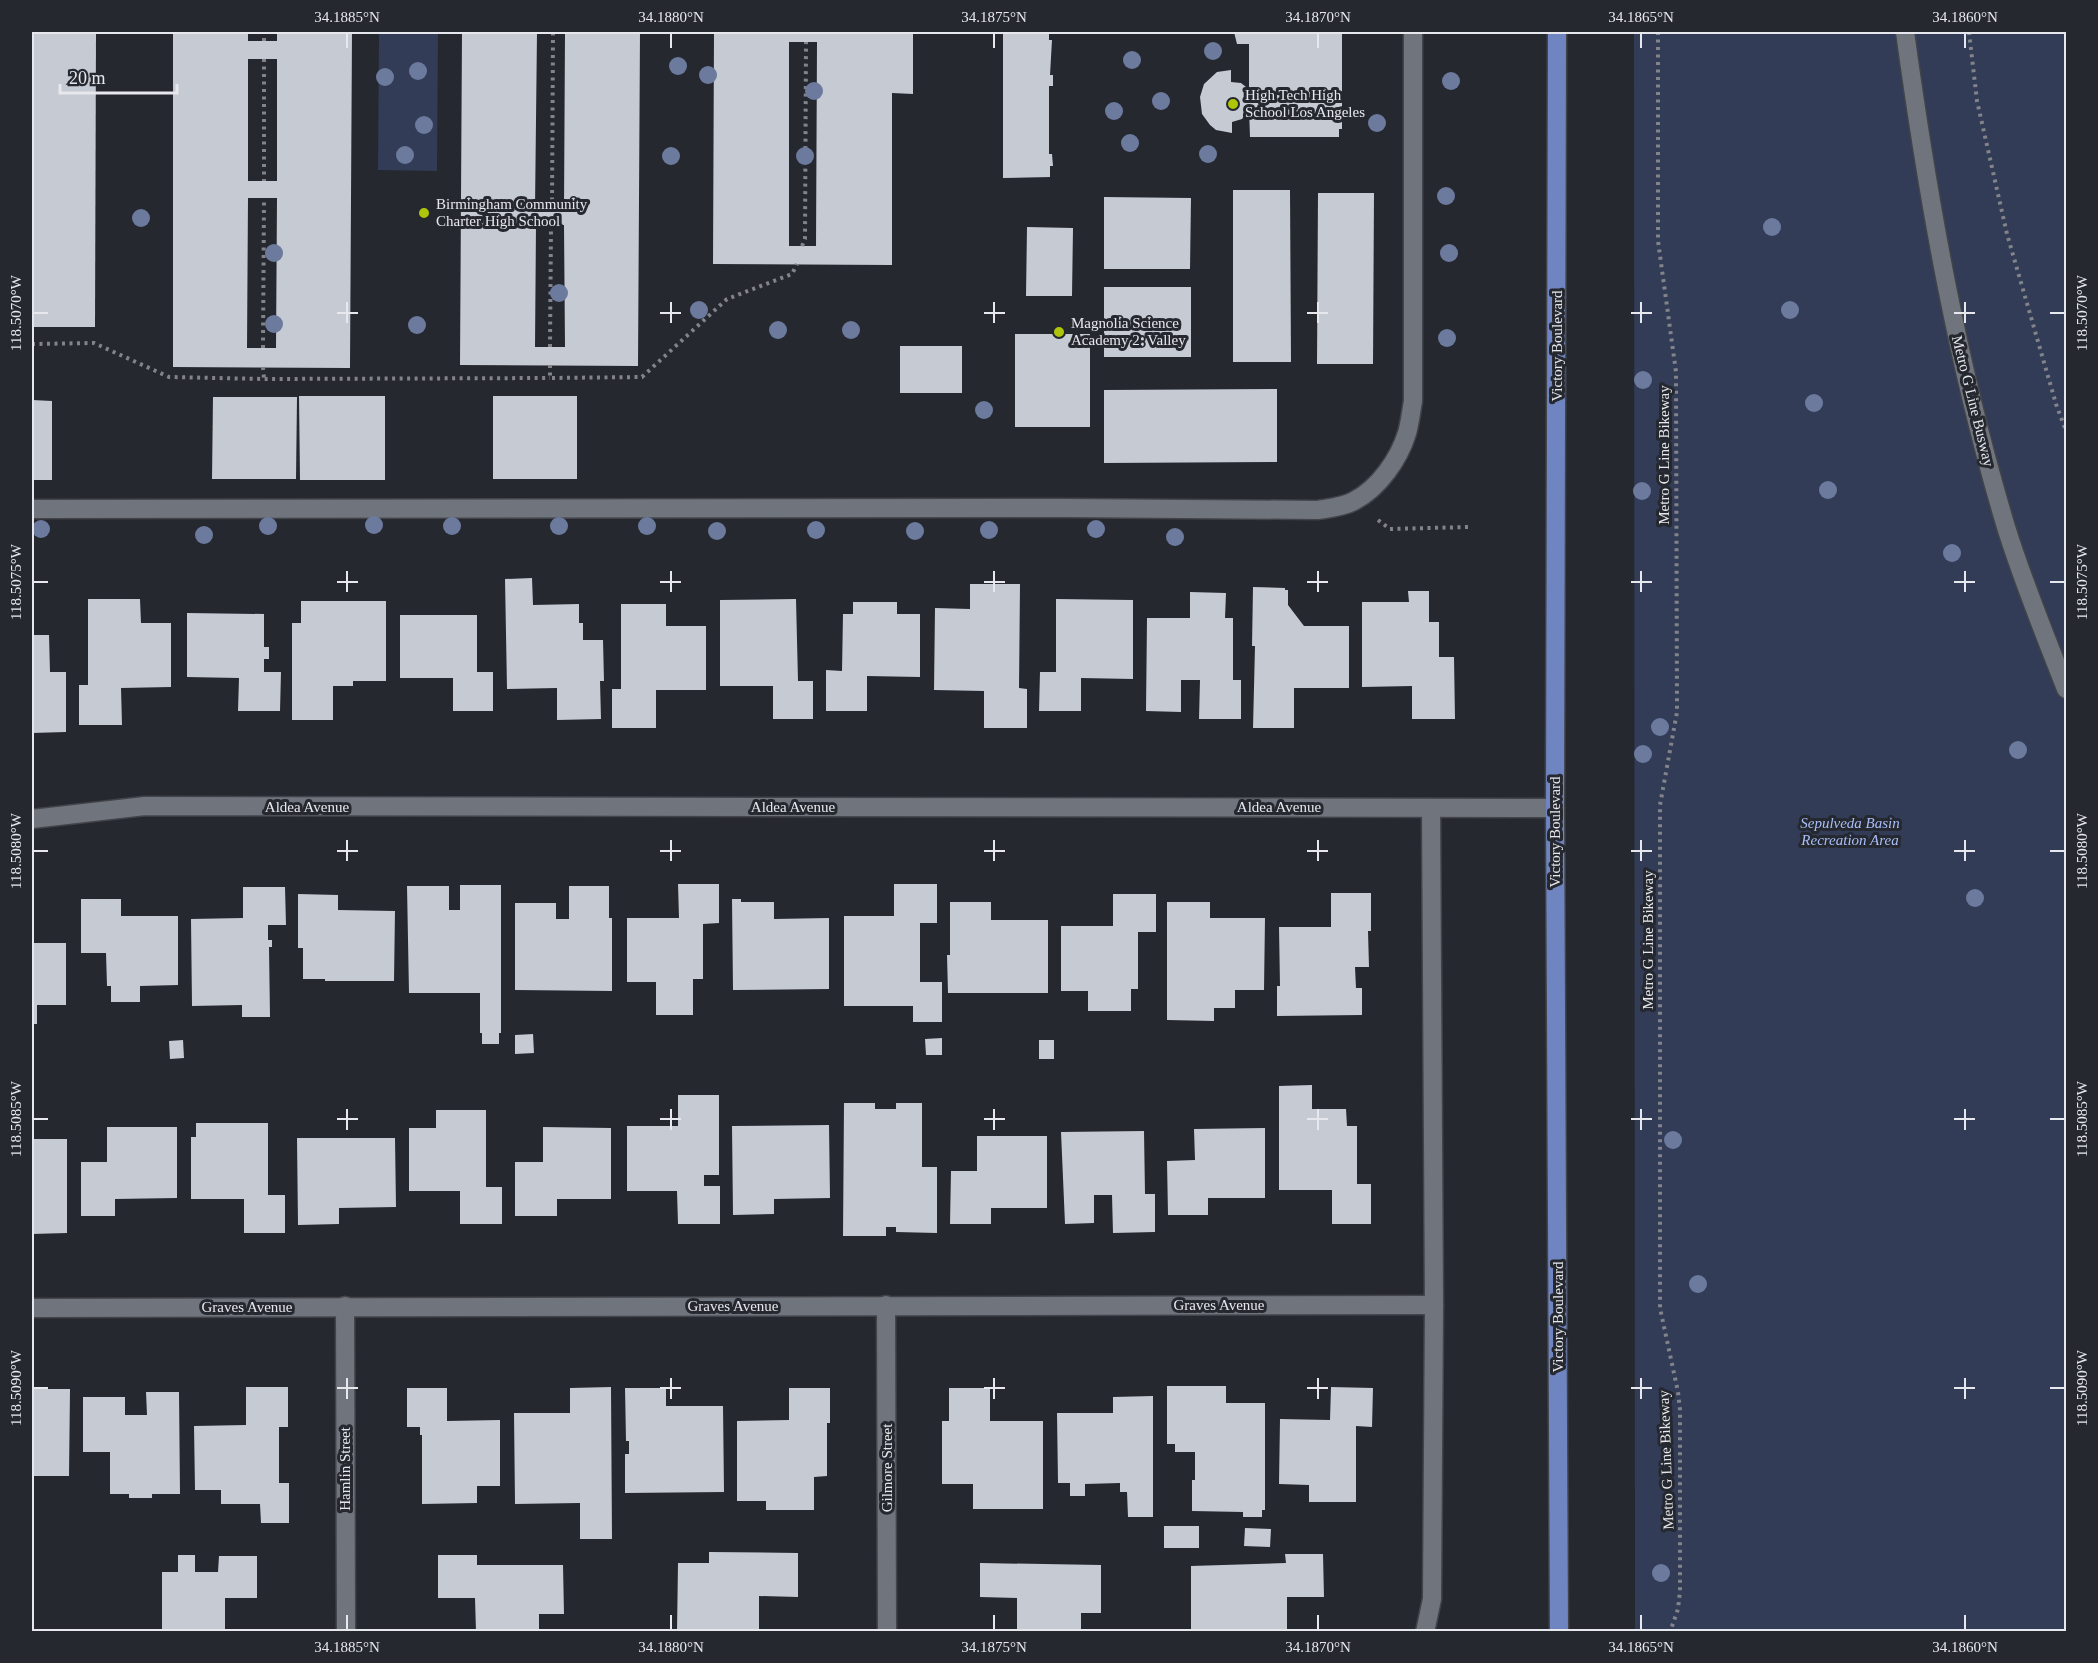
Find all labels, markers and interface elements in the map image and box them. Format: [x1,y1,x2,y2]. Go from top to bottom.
text: 34.1885°N [314,9,380,25]
text: 34.1880°N [638,9,704,25]
text: 34.1875°N [961,9,1027,25]
text: 34.1870°N [1285,9,1351,25]
text: 34.1865°N [1608,9,1674,25]
text: 34.1860°N [1932,9,1998,25]
scale bar [60,57,177,95]
text: 20 m [69,68,106,88]
place label: High Tech High School Los Angeles [1245,87,1365,120]
marker: High Tech High School Los Angeles [1226,97,1240,111]
place label: Birmingham Community Charter High School [436,196,588,229]
marker: Birmingham Community Charter High School [417,206,431,220]
text: 118.5070°W [8,274,24,351]
text: 118.5070°W [2074,274,2090,351]
street label: Victory Boulevard [1549,290,1565,402]
place label: Magnolia Science Academy 2: Valley [1071,315,1186,348]
marker: Magnolia Science Academy 2: Valley [1052,325,1066,339]
street label: Metro G Line Busway [1949,334,1997,469]
street label: Metro G Line Bikeway [1656,385,1672,525]
text: 118.5075°W [8,543,24,620]
text: 118.5075°W [2074,543,2090,620]
street label: Victory Boulevard [1547,776,1563,888]
street label: Aldea Avenue [265,799,349,815]
street label: Aldea Avenue [751,799,835,815]
street label: Aldea Avenue [1237,799,1321,815]
text: 118.5080°W [8,812,24,889]
text: 118.5080°W [2074,812,2090,889]
park label: Sepulveda Basin Recreation Area [1800,815,1900,848]
street label: Metro G Line Bikeway [1640,870,1656,1010]
text: 118.5085°W [8,1080,24,1157]
text: 118.5085°W [2074,1080,2090,1157]
street label: Victory Boulevard [1550,1261,1566,1373]
street label: Graves Avenue [1174,1297,1265,1313]
street label: Graves Avenue [688,1298,779,1314]
street label: Graves Avenue [202,1299,293,1315]
text: 118.5090°W [8,1349,24,1426]
text: 118.5090°W [2074,1349,2090,1426]
street label: Metro G Line Bikeway [1656,1389,1676,1530]
street label: Gilmore Street [879,1423,895,1512]
street label: Hamlin Street [337,1426,353,1511]
text: 34.1885°N [314,1639,380,1655]
text: 34.1880°N [638,1639,704,1655]
text: 34.1875°N [961,1639,1027,1655]
text: 34.1870°N [1285,1639,1351,1655]
text: 34.1865°N [1608,1639,1674,1655]
text: 34.1860°N [1932,1639,1998,1655]

